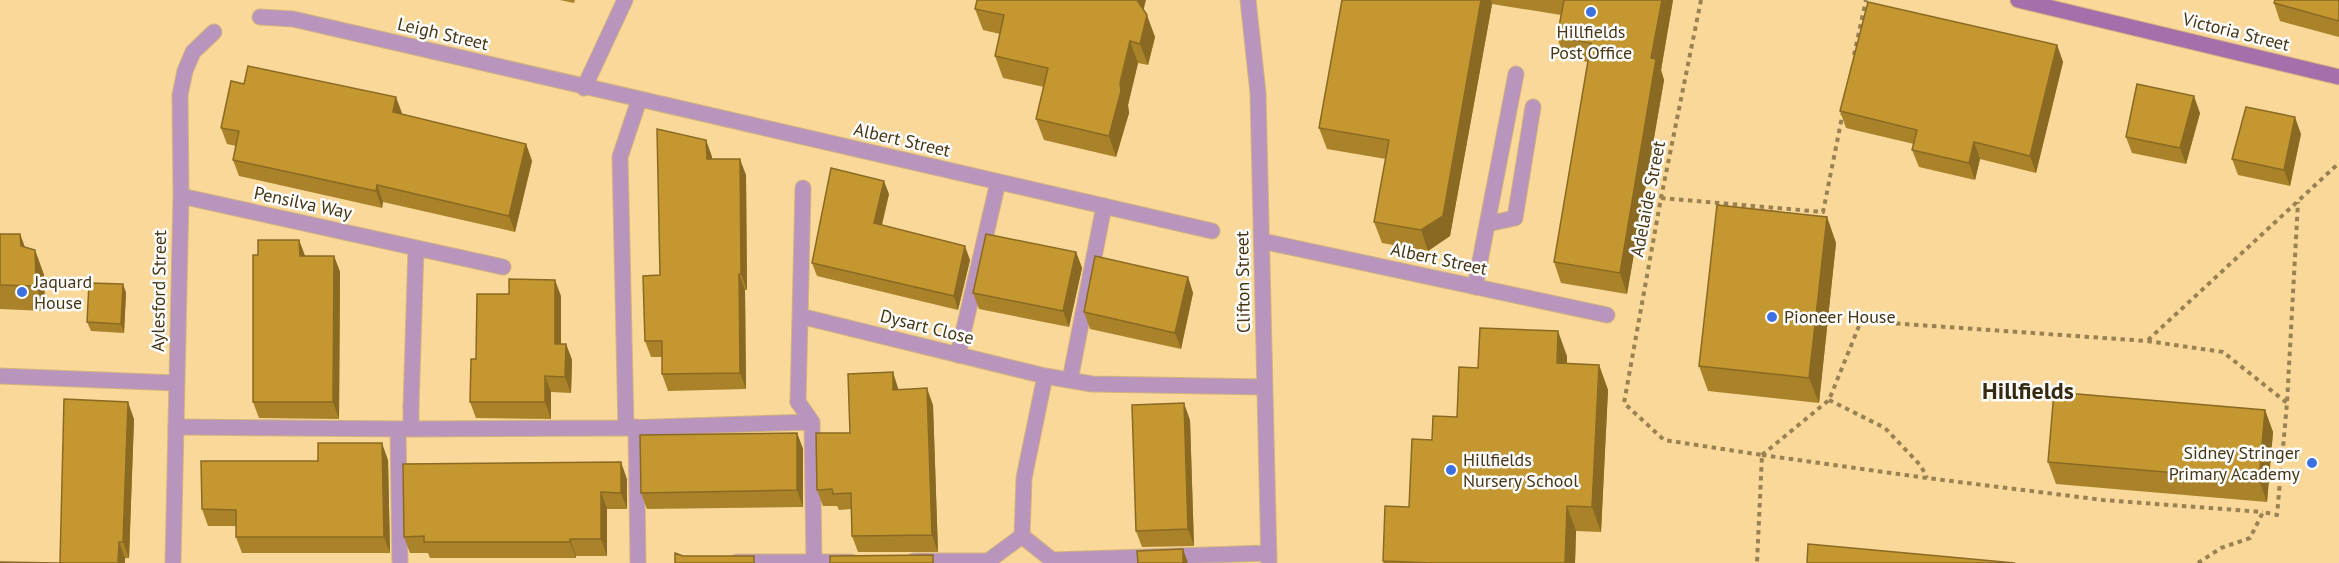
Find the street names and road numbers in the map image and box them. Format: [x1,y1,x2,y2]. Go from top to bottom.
street label: Victoria Street [2179,7,2292,56]
street label: Leigh Street [395,12,491,55]
street label: Albert Street [852,117,953,162]
street label: Adelaide Street [1625,139,1670,259]
street label: Pensilva Way [252,181,355,224]
street label: Aylesford Street [146,230,171,352]
street label: Clifton Street [1230,231,1255,333]
street label: Albert Street [1389,237,1490,280]
street label: Dysart Close [878,304,976,349]

